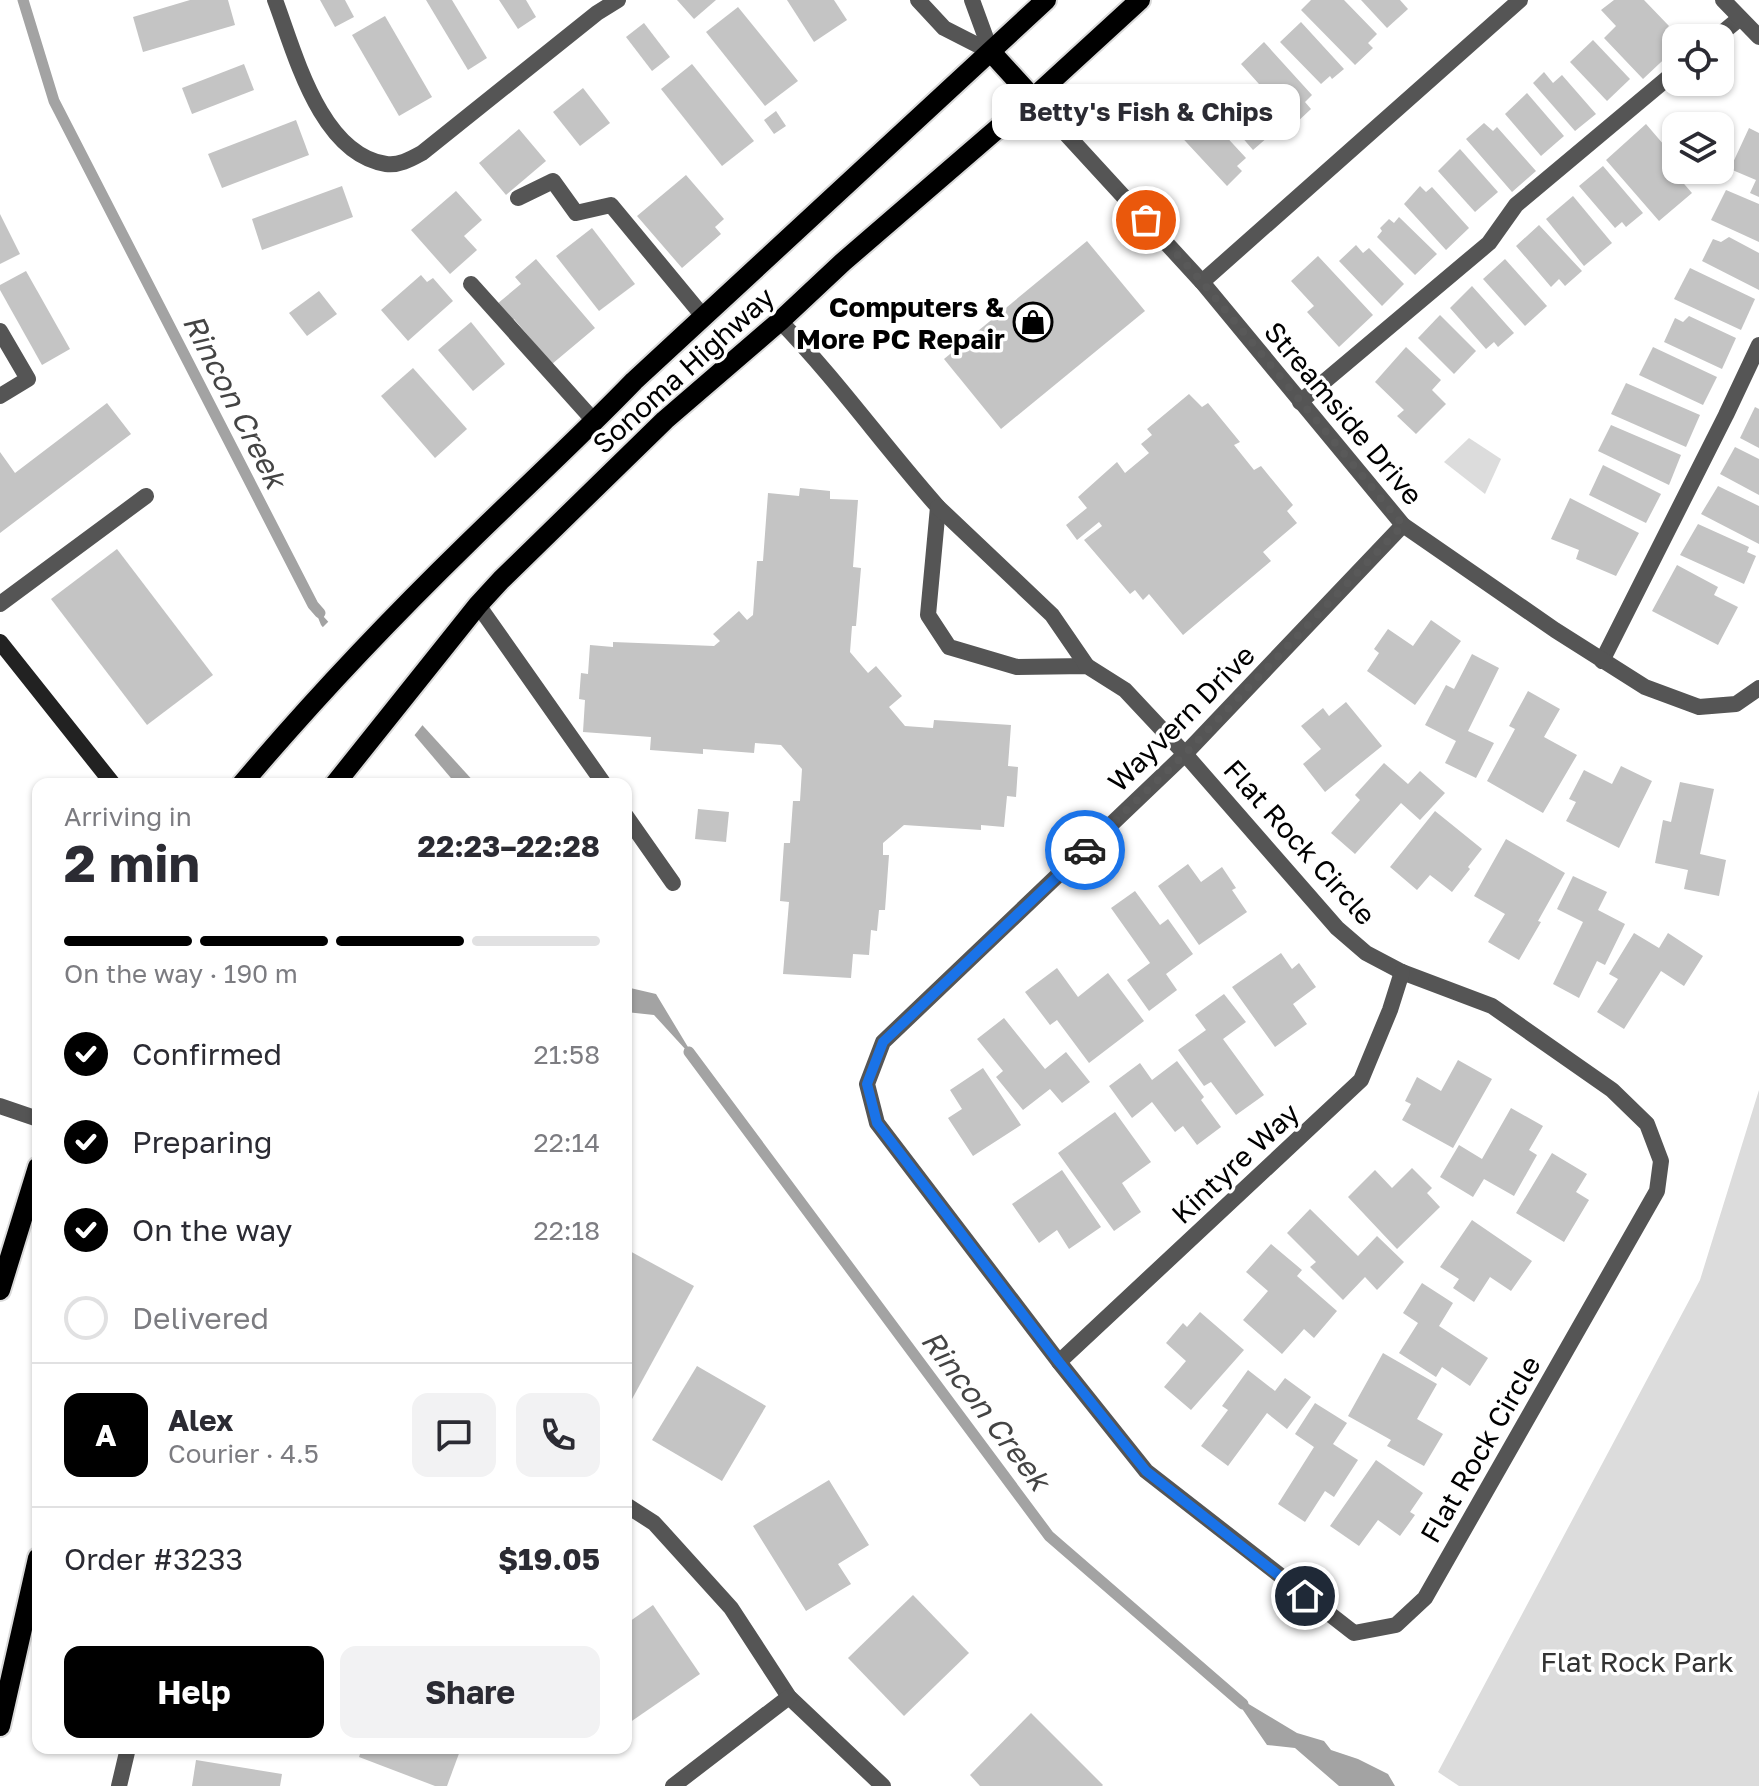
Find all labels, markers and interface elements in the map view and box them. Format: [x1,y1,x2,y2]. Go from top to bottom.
map controls [1662,24,1734,184]
button: locate [1662,24,1734,96]
callout: Betty's Fish & Chips [992,84,1300,140]
text: Betty's Fish & Chips [1019,96,1273,127]
button: layers [1662,112,1734,184]
pin [1112,186,1180,254]
icon: bag [1124,198,1168,242]
street label: Sonoma Highway [586,280,781,460]
place label: Computers & More PC Repair [796,290,1005,355]
shop icon: Computers & More PC Repair [1012,301,1054,343]
water label: Rincon Creek [176,308,296,497]
street label: Streamside Drive [1258,315,1430,511]
street label: Wayvern Drive [1101,638,1261,798]
street label: Flat Rock Circle [1217,753,1383,931]
text: Arriving in [64,801,192,832]
courier [1045,810,1125,890]
text: 22:23–22:28 [418,828,600,864]
icon: car [1063,828,1107,872]
text: 2 min [64,831,200,893]
text: On the way · 190 m [64,958,298,989]
icon: check [64,1032,108,1076]
text: Confirmed [132,1036,282,1072]
text: 21:58 [534,1039,600,1070]
street label: Kintyre Way [1165,1096,1306,1230]
icon: check [64,1120,108,1164]
text: Preparing [132,1124,273,1160]
text: 22:14 [534,1127,600,1158]
icon: check [64,1208,108,1252]
text: On the way [132,1212,292,1248]
text: 22:18 [534,1215,600,1246]
text: Delivered [132,1300,269,1336]
water label: Rincon Creek [914,1323,1060,1499]
street label: Flat Rock Circle [1413,1350,1547,1548]
button: chat [412,1393,496,1477]
button: phone [516,1393,600,1477]
text: Alex [168,1402,233,1438]
text: A [95,1417,117,1453]
text: Courier · 4.5 [168,1438,319,1469]
text: Order #3233 [64,1541,243,1577]
text: $19.05 [498,1541,600,1577]
pin [1271,1562,1339,1630]
icon: home [1283,1574,1327,1618]
park label: Flat Rock Park [1540,1645,1734,1678]
button: Help [64,1646,324,1738]
button: Share [340,1646,600,1738]

